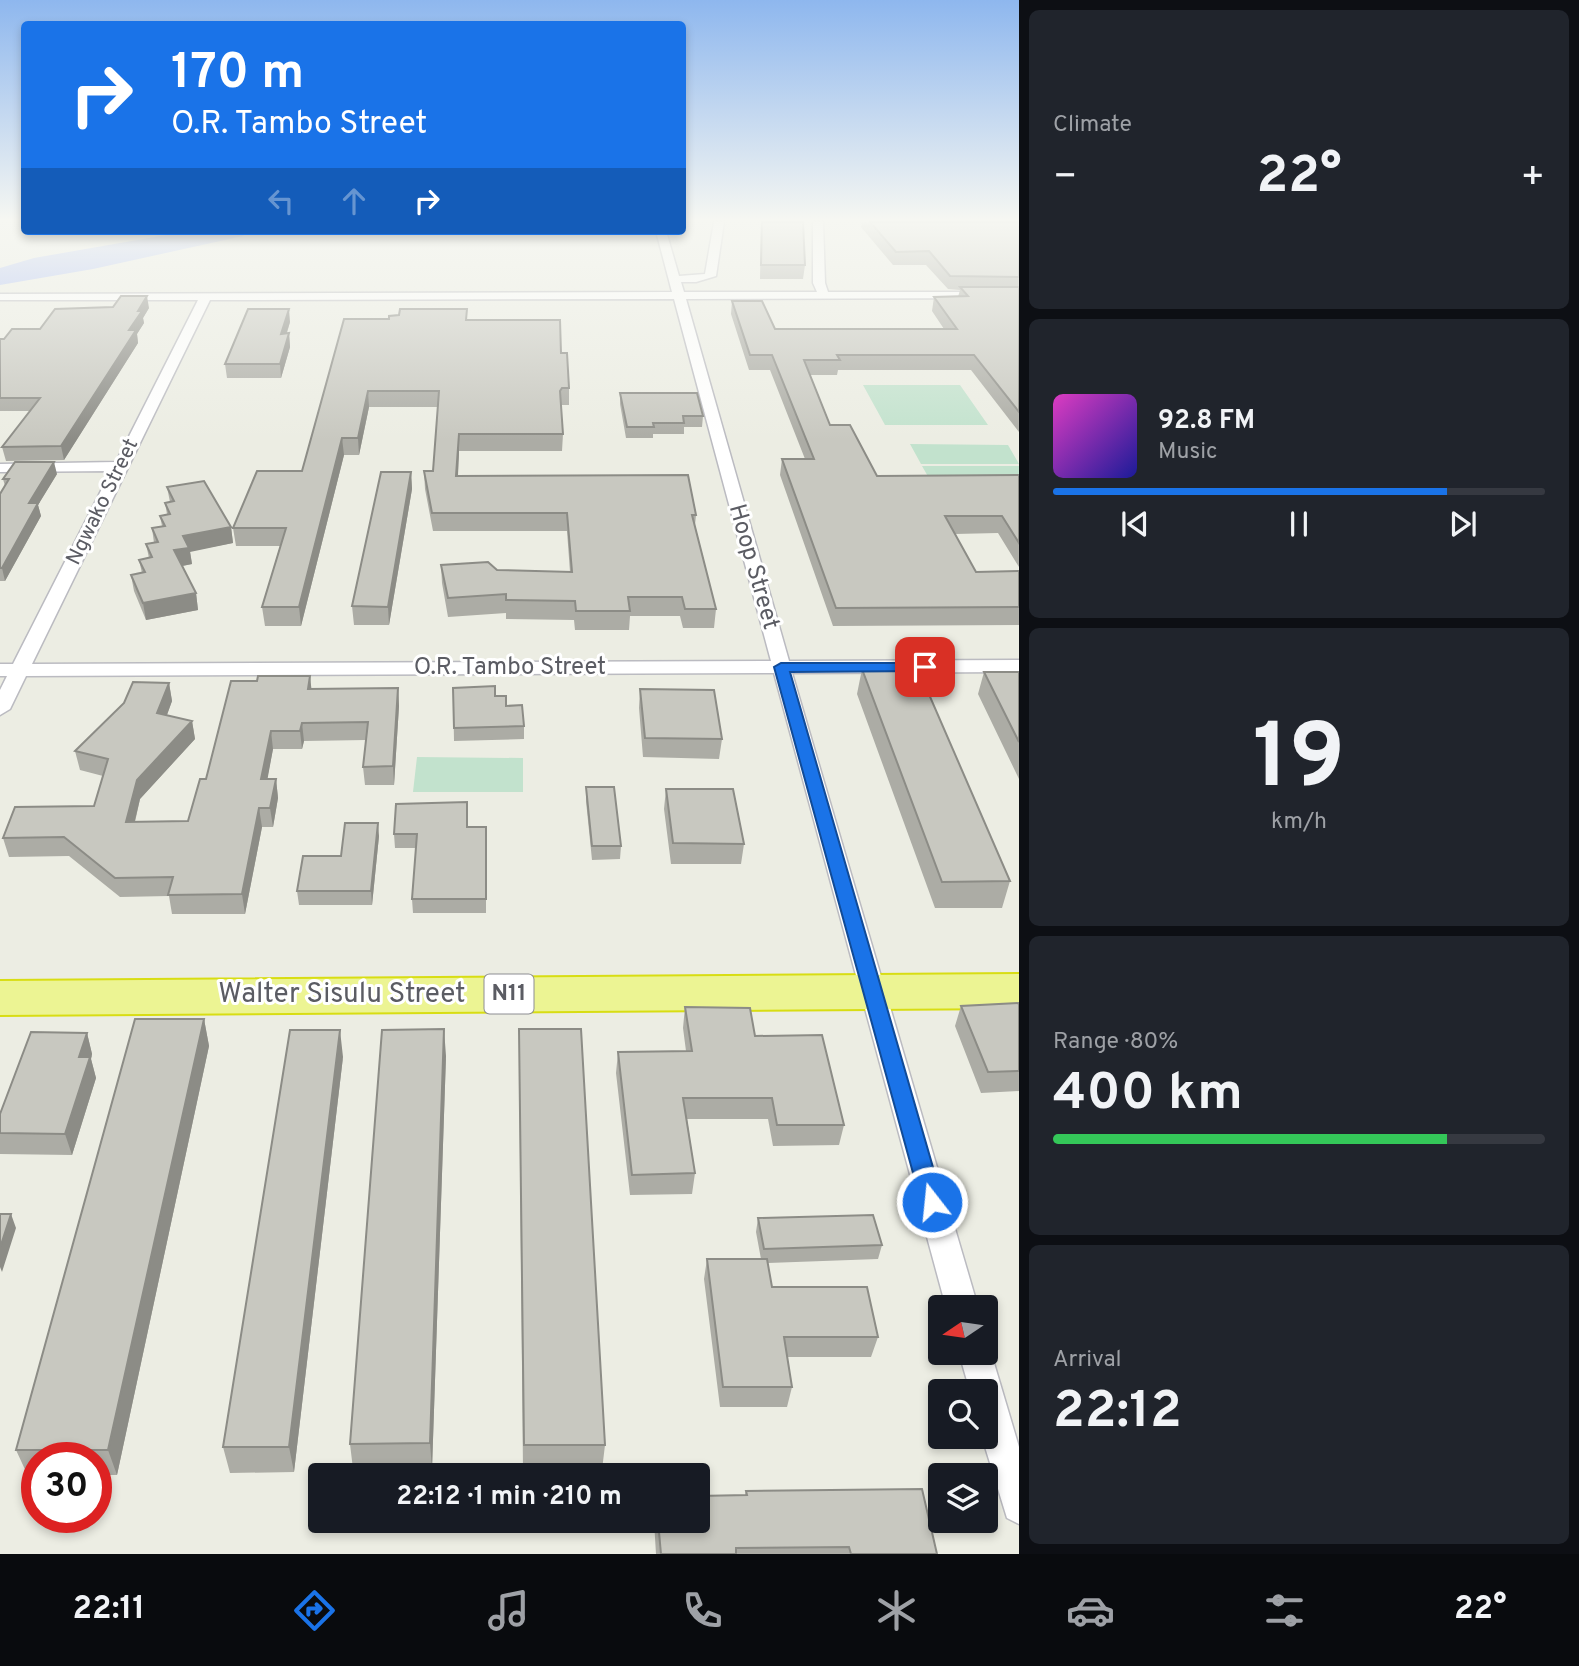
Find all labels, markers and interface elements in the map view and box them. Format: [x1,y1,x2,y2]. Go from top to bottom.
text: 170 m [171,44,304,106]
icon: right [56,49,147,140]
text: O.R. Tambo Street [171,105,427,145]
text: Climate [1053,111,1132,140]
text: 22° [1256,145,1342,211]
text: − [1053,154,1078,203]
text: + [1520,154,1545,203]
icon: left [262,182,300,220]
icon: ahead [335,182,373,220]
icon: right [408,182,446,220]
text: 92.8 FM [1158,405,1255,438]
street label: Ngwako Street [61,434,145,570]
text: Music [1158,438,1218,467]
street label: Hoop Street [721,501,785,633]
icon: previous [1116,505,1154,543]
icon: pause [1280,505,1318,543]
icon: next [1444,505,1482,543]
pin [895,637,955,697]
icon: arrive [906,648,944,686]
street label: O.R. Tambo Street [414,653,606,683]
text: 19 [1253,705,1345,820]
text: km/h [1271,808,1327,837]
road number: N11 [484,974,534,1014]
street label: Walter Sisulu Street [218,977,466,1013]
text: Range · 80% [1053,1028,1178,1057]
text: 400 km [1053,1062,1243,1128]
position arrow [895,1165,969,1239]
north arrow [928,1295,998,1365]
map controls [928,1295,998,1533]
text: Arrival [1053,1346,1122,1375]
button: search [928,1379,998,1449]
text: 22:12 [1053,1380,1182,1446]
speed limit sign: 30 [21,1442,112,1533]
button: layers [928,1463,998,1533]
text: 22:12 · 1 min · 210 m [396,1481,622,1514]
icon: directions [290,1586,339,1635]
icon: music [484,1586,533,1635]
icon: phone [678,1586,727,1635]
icon: climate [872,1586,921,1635]
icon: car [1066,1586,1115,1635]
icon: filters [1260,1586,1309,1635]
text: 22:11 [73,1590,145,1630]
text: 22° [1454,1590,1506,1630]

